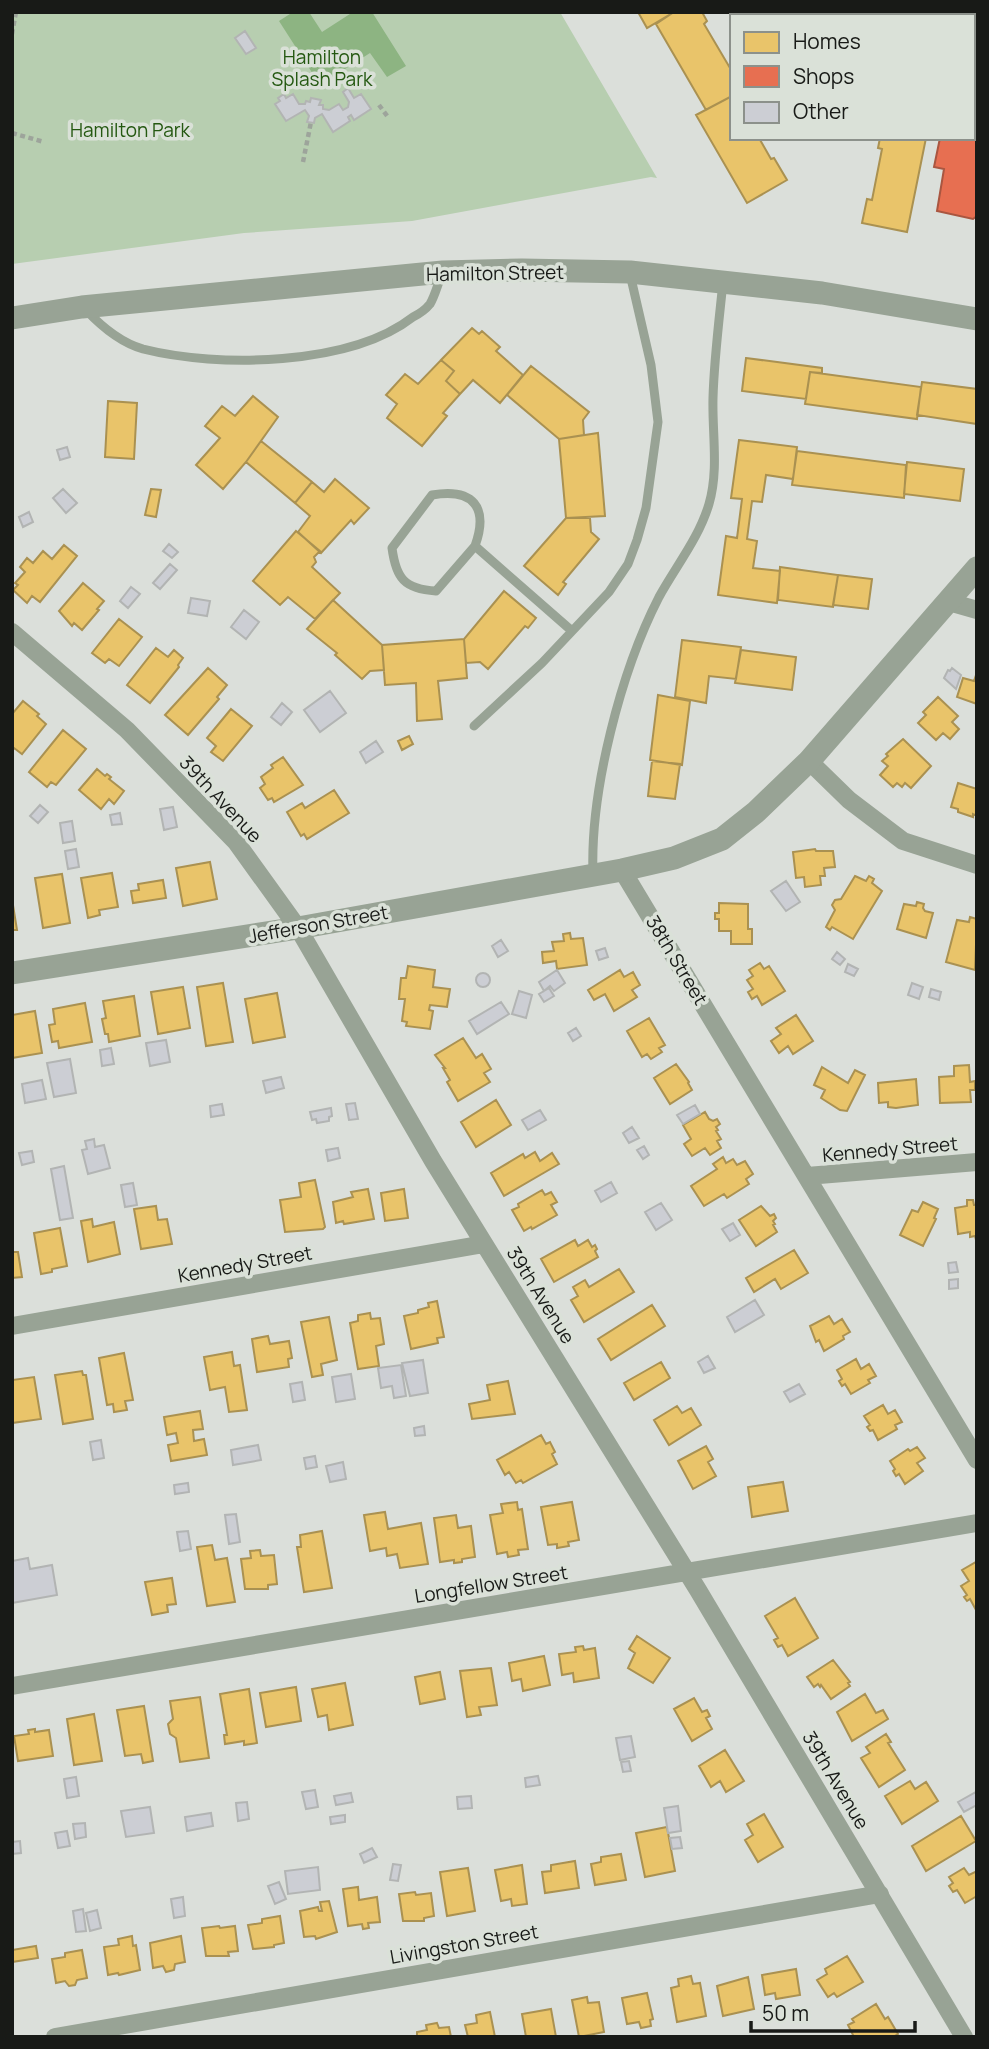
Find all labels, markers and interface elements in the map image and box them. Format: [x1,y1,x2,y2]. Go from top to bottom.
legend [730,14,975,140]
text: Homes [793,27,861,55]
park label: Hamilton Splash Park [272,44,373,92]
text: Shops [793,62,854,90]
text: Other [793,97,849,125]
park label: Hamilton Park [70,117,191,143]
street label: Hamilton Street [426,259,564,287]
street label: 39th Avenue [174,750,268,848]
street label: Jefferson Street [246,899,390,949]
street label: 38th Street [640,910,714,1010]
street label: Kennedy Street [821,1130,959,1168]
street label: Kennedy Street [176,1239,314,1289]
street label: 39th Avenue [501,1241,581,1349]
street label: Longfellow Street [412,1559,570,1609]
street label: 39th Avenue [797,1726,875,1834]
street label: Livingston Street [388,1918,540,1970]
scale bar [751,1990,916,2034]
text: 50 m [762,1999,809,2027]

